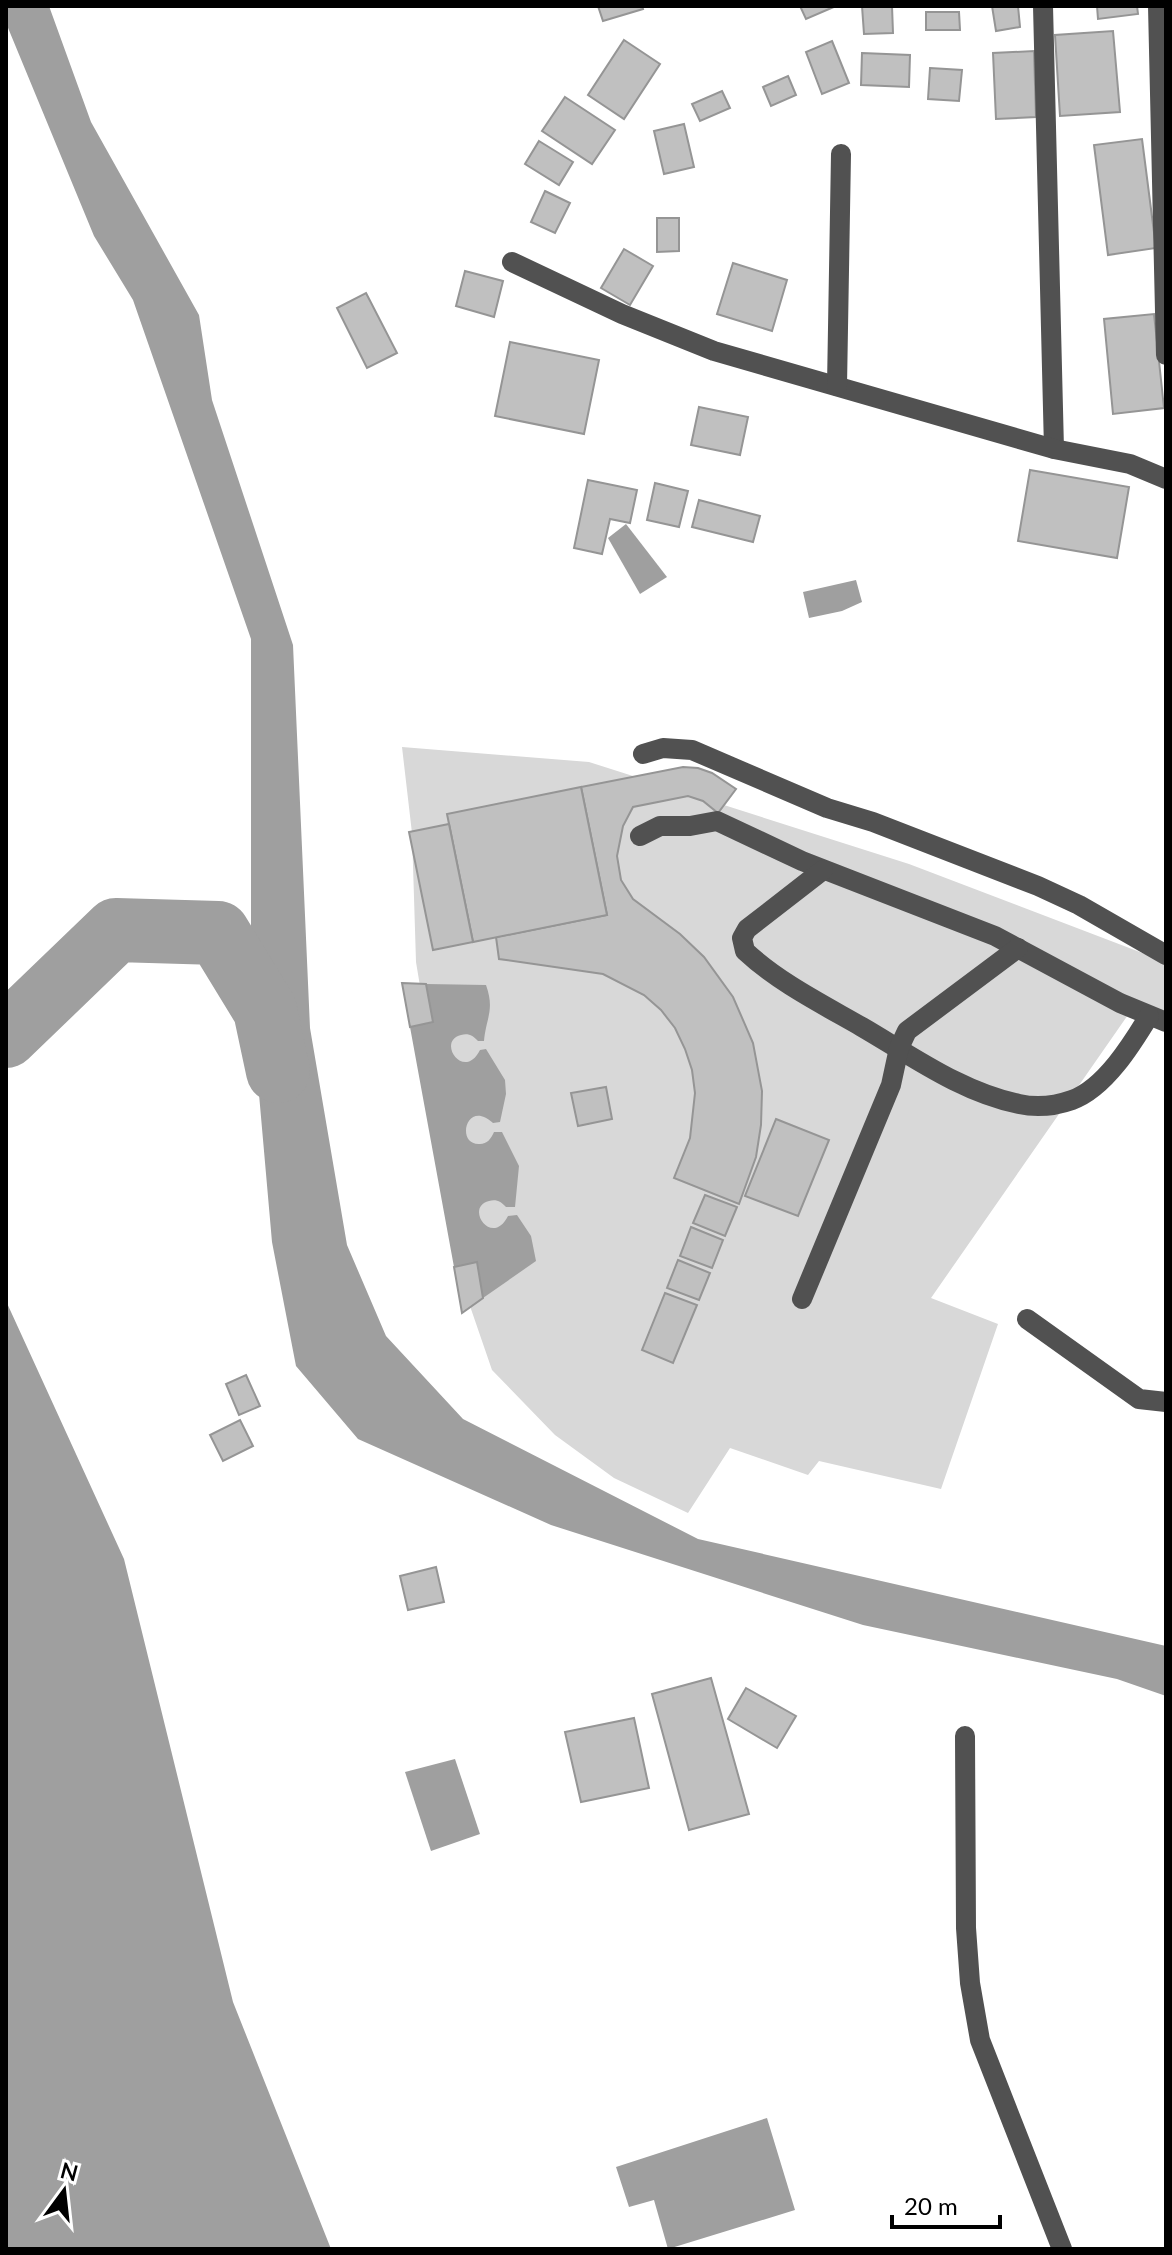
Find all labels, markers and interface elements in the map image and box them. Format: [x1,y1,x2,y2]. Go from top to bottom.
north arrow [24,2151,104,2231]
text: N [58,2156,81,2186]
scale bar [892,2179,1000,2229]
text: 20 m [904,2191,958,2220]

